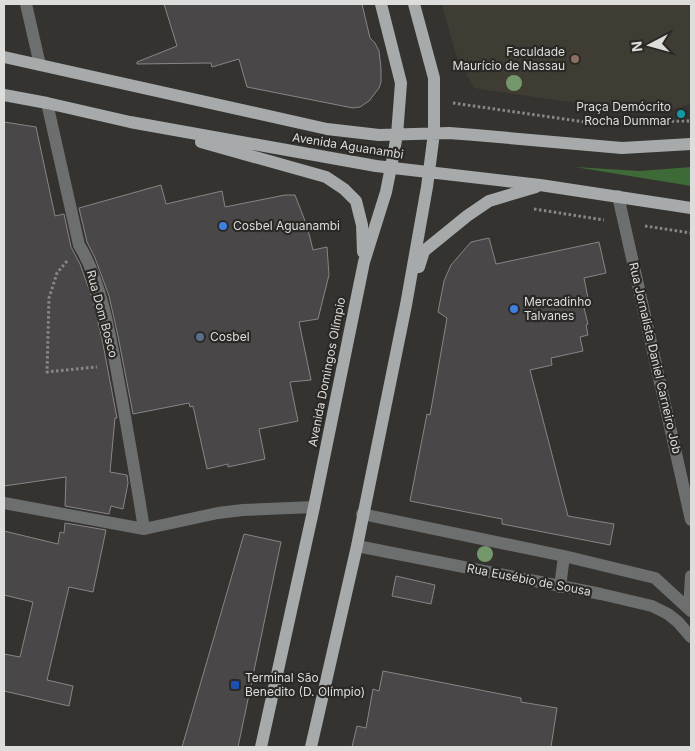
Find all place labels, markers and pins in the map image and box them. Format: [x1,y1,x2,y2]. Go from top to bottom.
place label: Faculdade Maurício de Nassau [452,44,565,73]
marker: Faculdade Maurício de Nassau [569,53,581,65]
place label: Praça Demócrito Rocha Dummar [576,99,671,128]
marker: Praça Demócrito Rocha Dummar [675,108,687,120]
place label: Cosbel Aguanambi [233,218,340,233]
marker: Cosbel Aguanambi [217,220,229,232]
place label: Mercadinho Talvanes [524,294,592,323]
marker: Mercadinho Talvanes [508,303,520,315]
place label: Cosbel [210,329,250,344]
marker: Cosbel [194,331,206,343]
place label: Terminal São Benedito (D. Olímpio) [245,670,365,699]
marker: Terminal São Benedito (D. Olímpio) [229,679,241,691]

